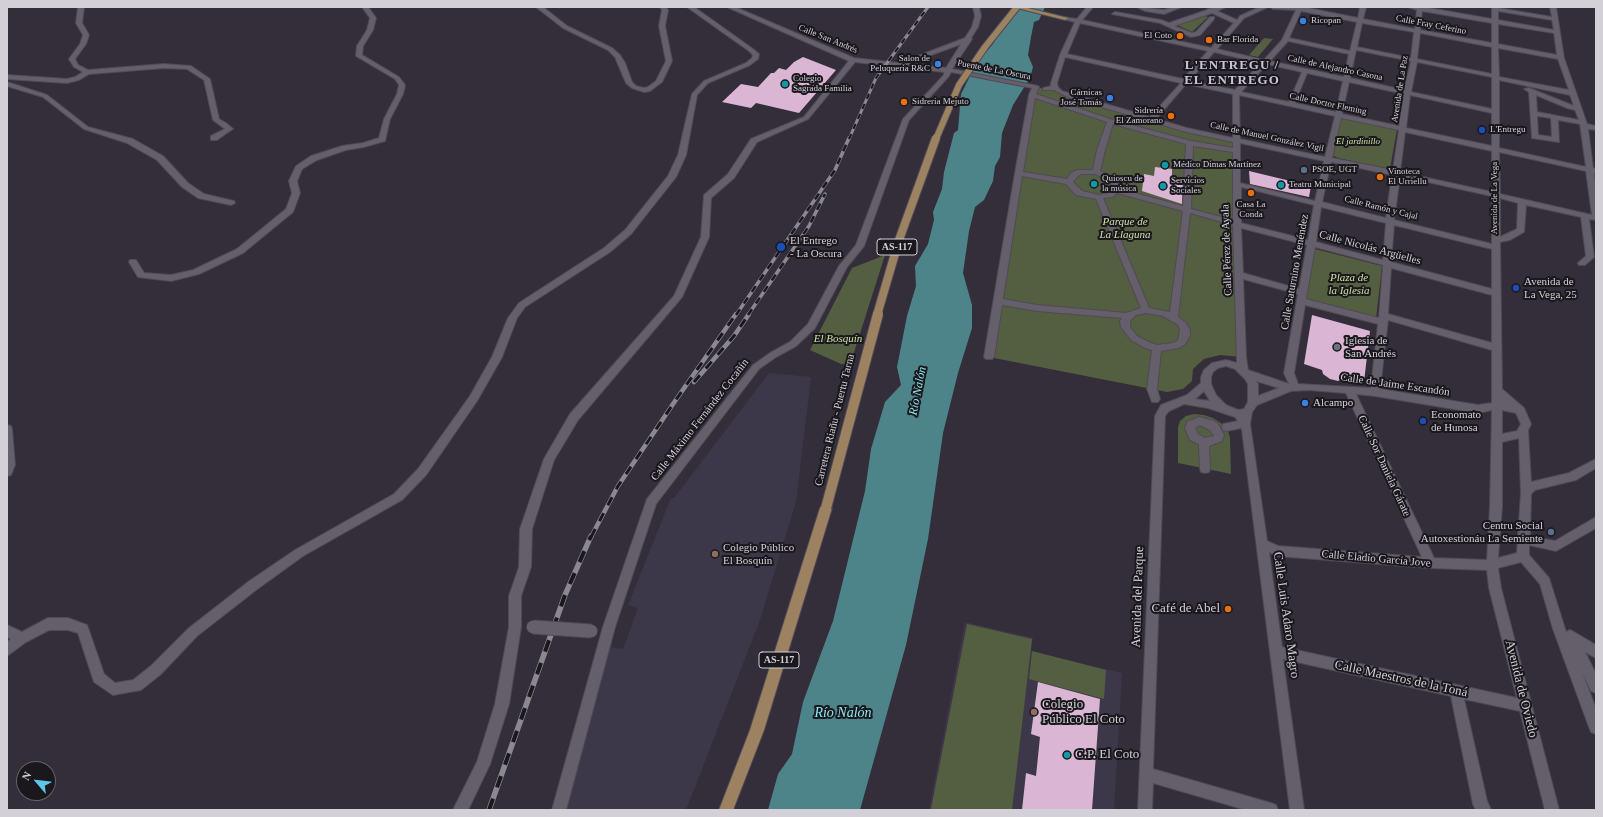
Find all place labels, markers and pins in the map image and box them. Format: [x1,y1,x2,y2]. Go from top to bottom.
marker: Ricopan [1298,16,1308,26]
place label: Ricopan [1311,16,1341,26]
place label: El Coto [1144,31,1172,41]
marker: El Coto [1175,31,1185,41]
marker: Bar Florida [1204,35,1214,45]
place label: Bar Florida [1217,35,1258,45]
place label: Salon de Peluqueria R&C [870,54,930,75]
marker: Salon de Peluqueria R&C [933,59,943,69]
place label: Colegio Sagrada Familia [793,74,852,95]
marker: Colegio Sagrada Familia [780,79,790,89]
place label: Cárnicas José Tomás [1060,88,1102,109]
marker: Cárnicas José Tomás [1105,93,1115,103]
marker: Sidreria Mejuto [899,97,909,107]
place label: Sidreria Mejuto [912,97,969,107]
place label: Sidrería El Zamorano [1116,106,1163,127]
marker: Sidrería El Zamorano [1166,111,1176,121]
marker: L'Entregu [1477,125,1487,135]
place label: L'Entregu [1490,125,1526,135]
marker: Médico Dimas Martínez [1160,160,1170,170]
place label: Médico Dimas Martínez [1173,160,1261,170]
marker: PSOE, UGT [1299,165,1309,175]
place label: PSOE, UGT [1312,165,1357,175]
place label: Vinoteca El Urriellu [1388,167,1427,188]
marker: Vinoteca El Urriellu [1375,172,1385,182]
place label: Quioscu de la música [1102,174,1143,195]
place label: Servicios Sociales [1171,176,1204,197]
marker: Quioscu de la música [1089,179,1099,189]
marker: Teatru Municipal [1276,180,1286,190]
place label: Teatru Municipal [1289,180,1351,190]
marker: Servicios Sociales [1158,181,1168,191]
marker: Casa La Conda [1246,188,1256,198]
place label: Casa La Conda [1236,200,1266,221]
place label: El Entrego - La Oscura [790,234,842,260]
marker: El Entrego - La Oscura [775,241,787,253]
place label: Avenida de La Vega, 25 [1524,275,1577,301]
marker: Avenida de La Vega, 25 [1511,283,1521,293]
place label: Iglesia de San Andrés [1345,334,1396,360]
marker: Iglesia de San Andrés [1332,342,1342,352]
place label: Alcampo [1313,396,1353,410]
marker: Alcampo [1300,398,1310,408]
place label: Economato de Hunosa [1431,408,1481,434]
marker: Economato de Hunosa [1418,416,1428,426]
place label: Centru Social Autoxestionáu La Semiente [1421,519,1543,545]
marker: Centru Social Autoxestionáu La Semiente [1546,527,1556,537]
place label: Colegio Público El Bosquín [723,541,794,567]
marker: Colegio Público El Bosquín [710,549,720,559]
place label: Café de Abel [1151,601,1220,617]
marker: Café de Abel [1223,604,1233,614]
place label: Colegio Público El Coto [1042,697,1125,728]
marker: Colegio Público El Coto [1029,707,1039,717]
place label: C.P. El Coto [1075,747,1139,763]
marker: C.P. El Coto [1062,750,1072,760]

